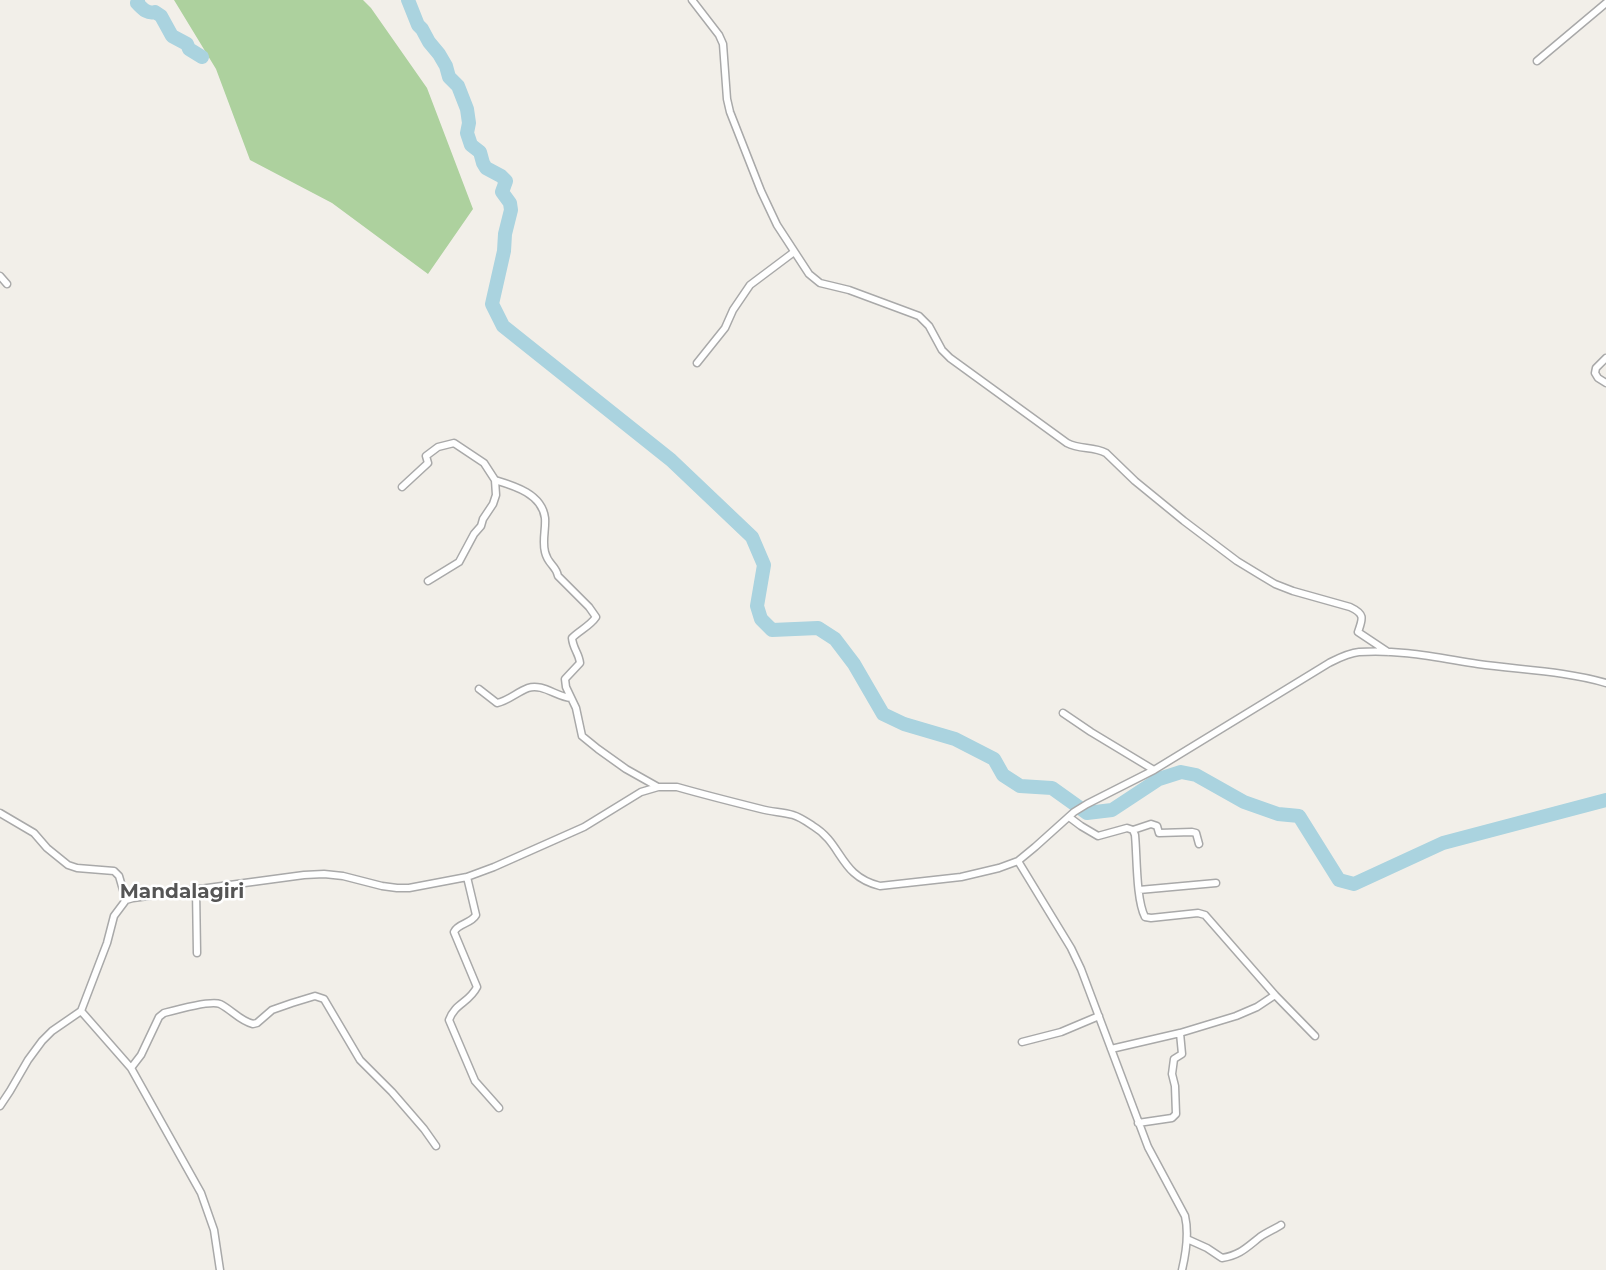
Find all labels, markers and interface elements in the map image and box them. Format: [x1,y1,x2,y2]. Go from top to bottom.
district label: Mandalagiri [120,880,244,904]

